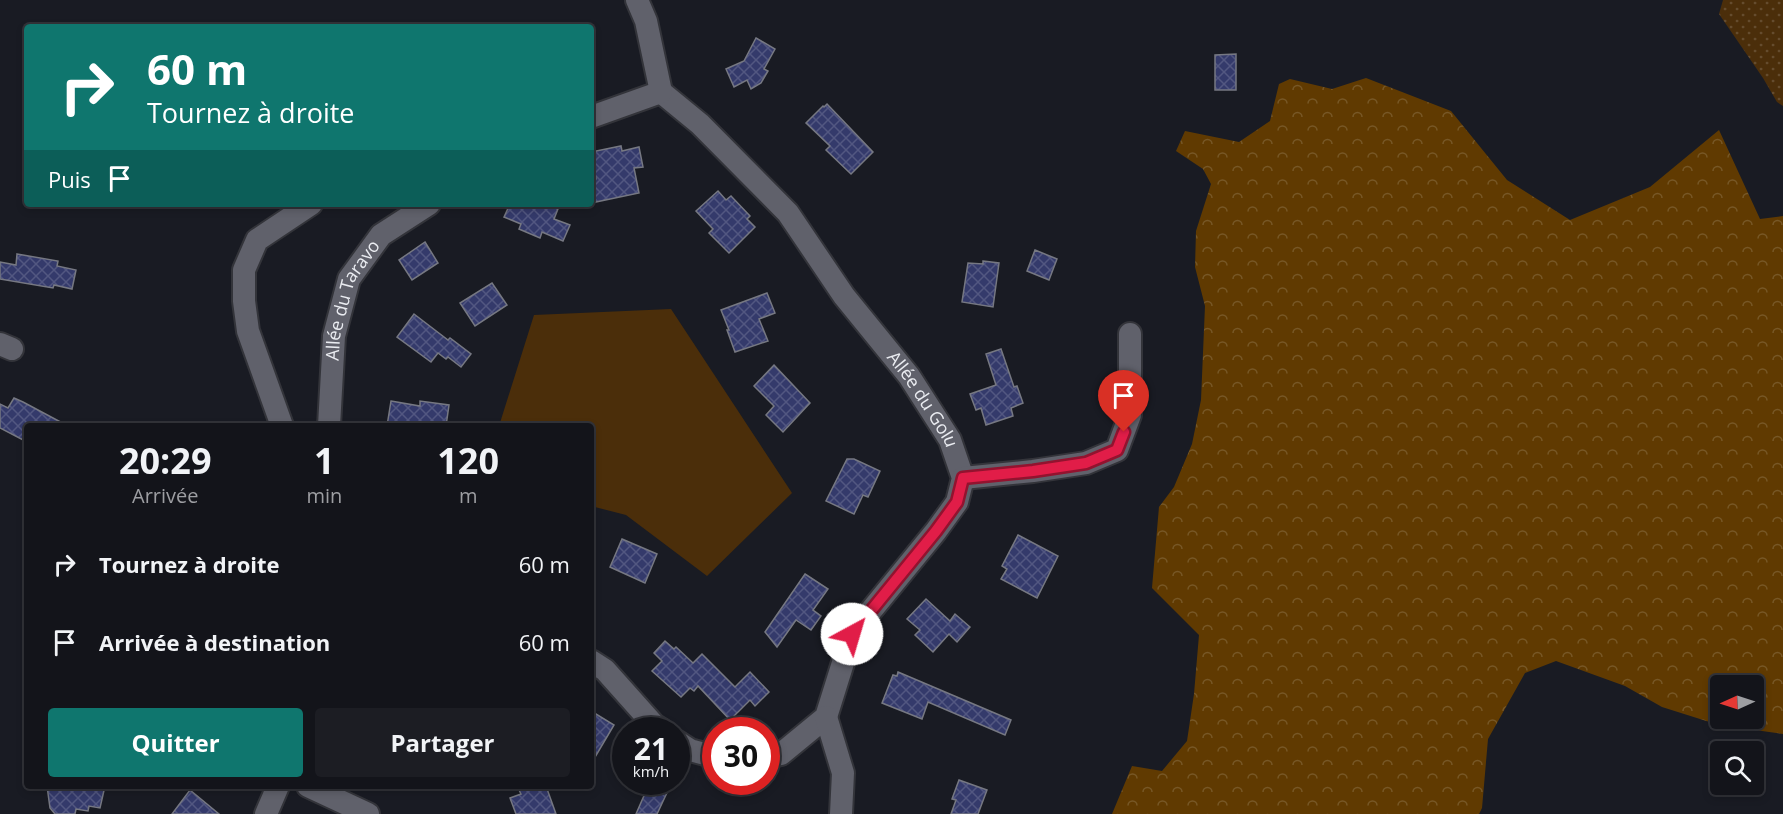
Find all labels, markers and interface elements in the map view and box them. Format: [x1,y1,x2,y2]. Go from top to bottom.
text: 60 m [147,40,247,97]
icon: right [48,48,126,126]
text: Tournez à droite [147,94,355,131]
icon: arrive [103,162,136,195]
text: Puis [48,164,91,194]
street label: Allée du Taravo [320,235,385,361]
street label: Allée du Golu [882,346,965,450]
pin [1098,370,1149,432]
icon: arrive [1107,379,1140,412]
text: 20:29 [119,436,212,485]
text: 1 [314,436,335,485]
text: 120 [437,436,499,485]
text: Arrivée [132,482,198,509]
text: min [306,482,342,509]
text: m [459,482,477,509]
icon: right [48,548,81,581]
text: Tournez à droite [99,549,280,579]
text: 60 m [519,549,570,579]
position arrow [820,602,884,666]
icon: arrive [48,626,81,659]
text: Arrivée à destination [99,627,330,657]
text: 60 m [519,627,570,657]
north arrow [1710,675,1764,729]
map controls [1710,675,1764,795]
button: Quitter [48,708,303,777]
button: Partager [315,708,570,777]
speed limit sign: 30 [702,717,780,795]
text: 21 [634,728,668,769]
button: search [1710,741,1764,795]
text: km/h [633,761,669,781]

